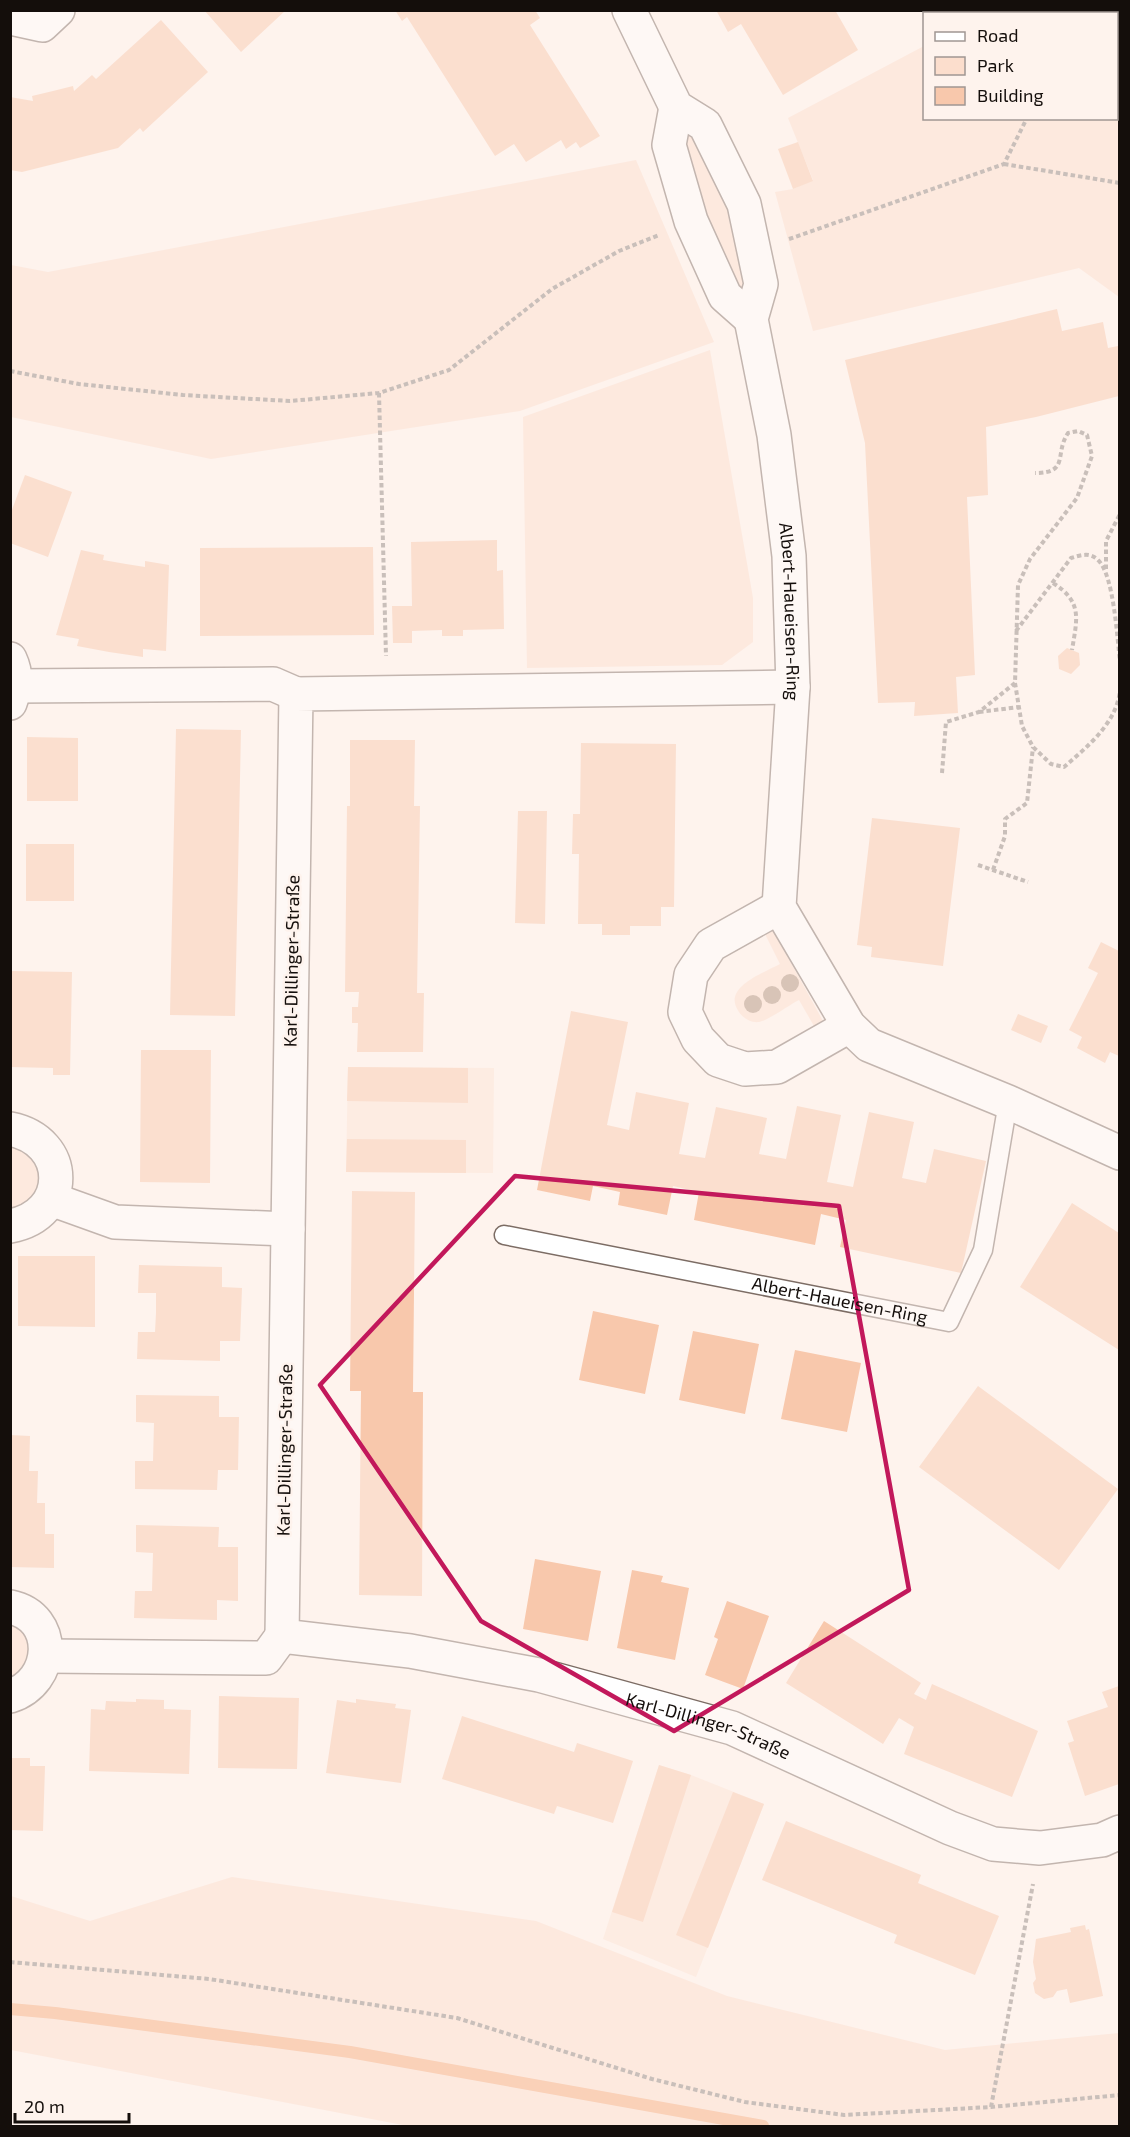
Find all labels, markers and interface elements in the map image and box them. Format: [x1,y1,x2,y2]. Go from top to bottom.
legend [923,12,1118,120]
text: Road [977,24,1018,46]
text: Park [977,54,1014,76]
text: Building [977,84,1044,106]
street label: Albert-Haueisen-Ring [775,521,805,702]
street label: Karl-Dillinger-Straße [278,875,304,1047]
street label: Albert-Haueisen-Ring [750,1272,930,1328]
street label: Karl-Dillinger-Straße [271,1364,297,1536]
street label: Karl-Dillinger-Straße [624,1687,794,1763]
scale bar [15,2086,129,2124]
text: 20 m [24,2095,65,2117]

